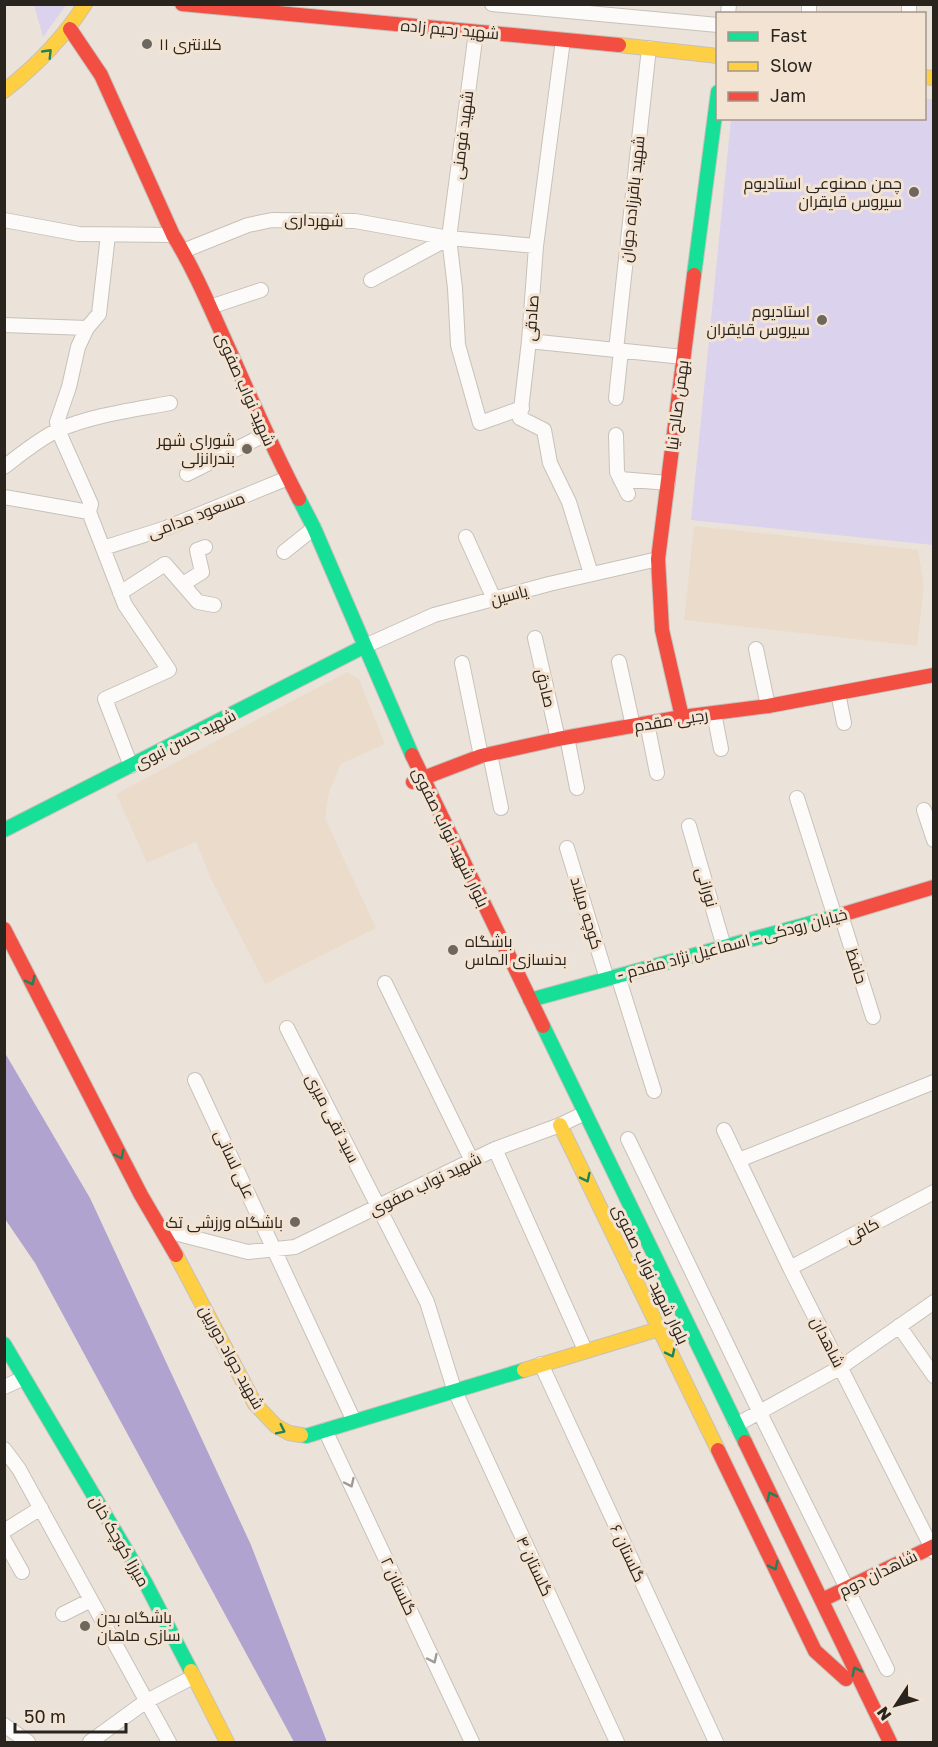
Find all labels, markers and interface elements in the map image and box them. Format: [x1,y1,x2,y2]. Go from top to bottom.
legend [716,12,926,120]
street label: شهید رحیم زاده [400,15,500,45]
text: Fast [770,24,807,46]
place label: کلانتری ۱۱ [159,34,222,55]
marker: کلانتری ۱۱ [140,37,154,51]
one-way arrow [41,49,52,60]
text: Slow [770,54,813,76]
text: Jam [770,84,806,106]
street label: شهید فومنی [447,90,478,181]
street label: شهید باقرزاده جوان [615,135,650,263]
place label: چمن مصنوعی استادیوم سیروس قایقران [743,173,902,212]
marker: چمن مصنوعی استادیوم سیروس قایقران [907,185,921,199]
street label: شهرداری [284,209,344,232]
street label: صادقی [519,294,544,342]
place label: استادیوم سیروس قایقران [706,301,810,340]
marker: استادیوم سیروس قایقران [815,313,829,327]
street label: شهید نواب صفوی [211,329,280,449]
street label: بهمن صالح نیا [662,359,694,452]
place label: شورای شهر بندرانزلی [156,430,235,469]
marker: شورای شهر بندرانزلی [240,442,254,456]
street label: مسعود مدامی [144,487,248,544]
street label: یاسین [488,580,531,611]
street label: صادق [531,667,560,710]
street label: رجبی مقدم [632,704,710,738]
street label: شهید حسن نبوی [131,705,240,774]
street label: بلوار شهید نواب صفوی [407,764,494,911]
street label: نورانی [691,865,722,909]
street label: کوچه میلاد [565,874,608,952]
street label: - خیابان رودکی - اسماعیل نژاد مقدم [615,904,850,986]
place label: باشگاه بدنسازی الماس [465,931,567,970]
marker: باشگاه بدنسازی الماس [446,943,460,957]
street label: حافظ [842,946,872,986]
one-way arrow [24,975,36,986]
street label: سید تقی میری [301,1070,364,1166]
street label: علی لسانی [209,1126,260,1202]
one-way arrow [113,1148,125,1159]
street label: شهید نواب صفوی [366,1148,485,1221]
one-way arrow [578,1171,590,1182]
street label: بلوار شهید نواب صفوی [607,1201,694,1348]
place label: باشگاه ورزشی تک [166,1212,283,1233]
street label: کافی [842,1213,883,1248]
marker: باشگاه ورزشی تک [288,1215,302,1229]
street label: شهید جواد دوربین [194,1301,269,1413]
street label: شاهدان [806,1313,849,1371]
one-way arrow [664,1347,675,1357]
one-way arrow [275,1422,286,1434]
one-way arrow [343,1476,355,1487]
one-way arrow [766,1491,778,1502]
street label: میرزا کوچک خان [84,1492,154,1591]
street label: گلستان ۶ [605,1521,650,1585]
street label: گلستان ۴ [511,1533,558,1600]
street label: شاهدان دوم [836,1545,921,1602]
street label: گلستان ۲ [376,1554,421,1619]
one-way arrow [766,1560,778,1571]
place label: باشگاه بدن سازی ماهان [97,1607,181,1646]
marker: باشگاه بدن سازی ماهان [78,1619,92,1633]
one-way arrow [426,1653,438,1664]
one-way arrow [851,1666,863,1677]
north arrow [866,1675,926,1735]
scale bar [15,1696,126,1734]
text: N [872,1703,896,1725]
text: 50 m [24,1705,66,1727]

